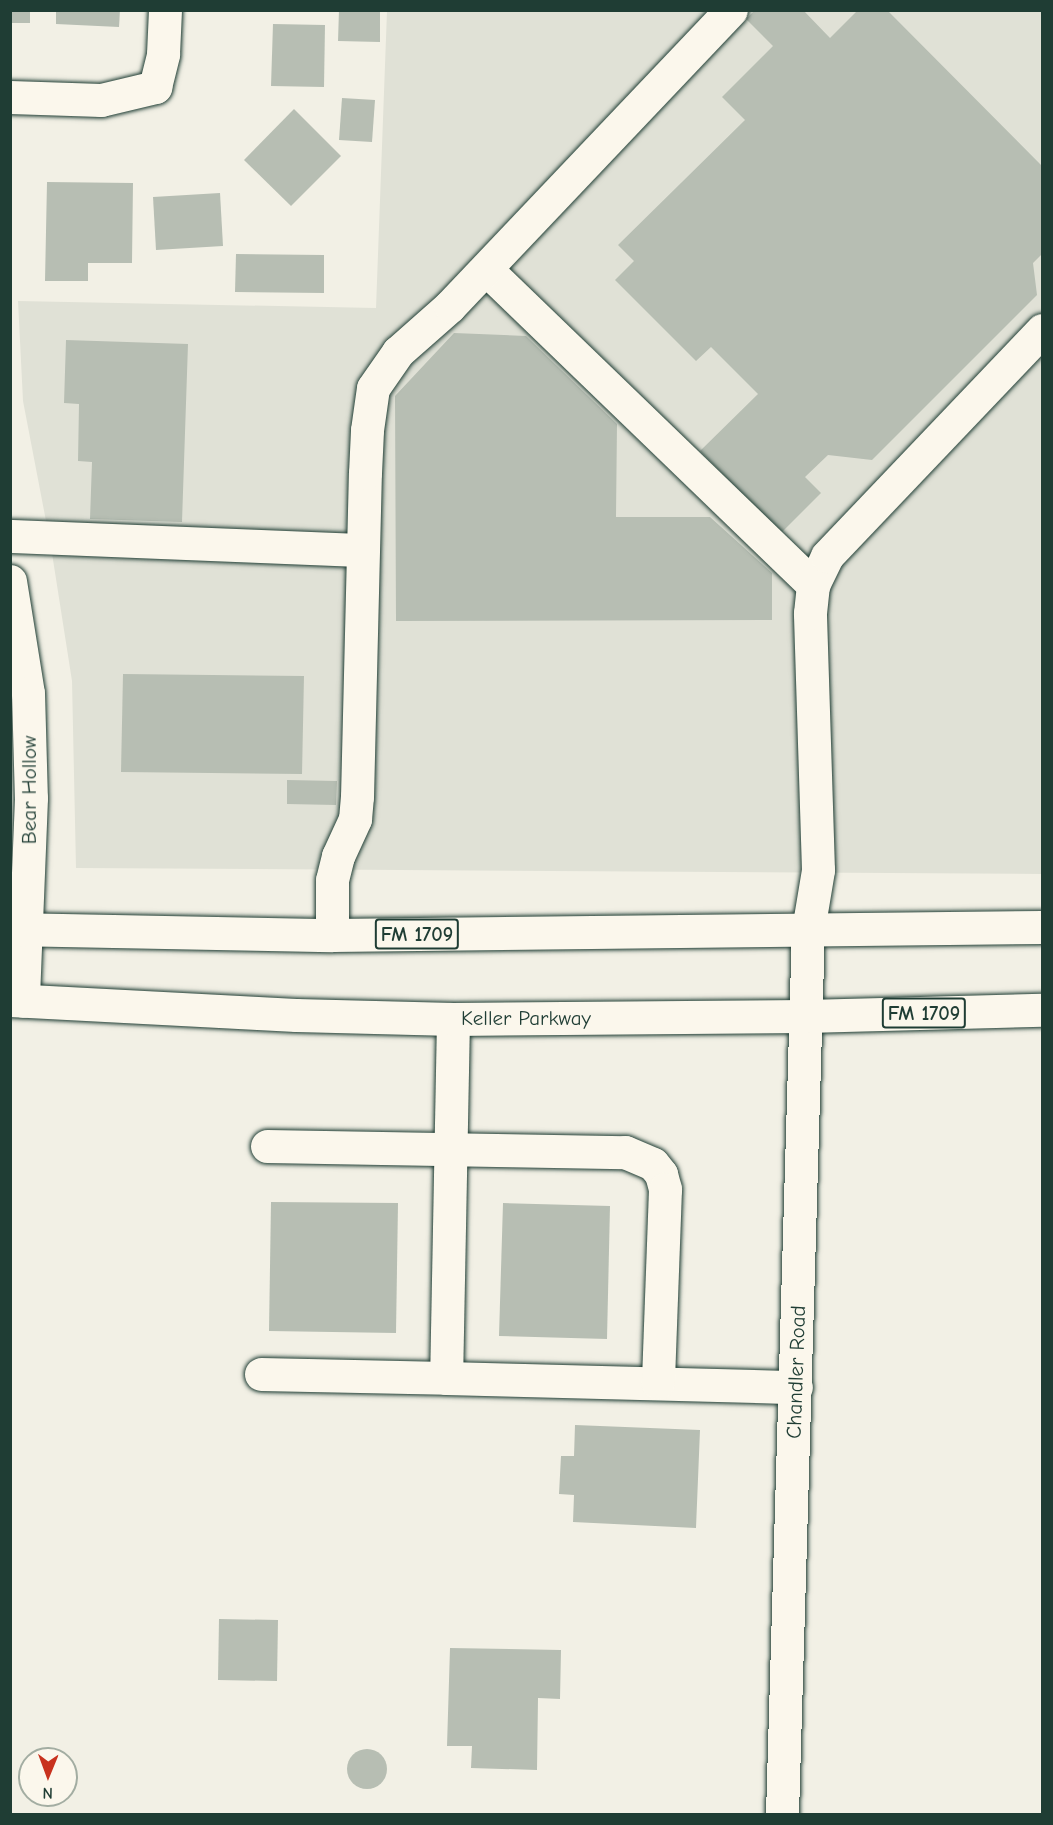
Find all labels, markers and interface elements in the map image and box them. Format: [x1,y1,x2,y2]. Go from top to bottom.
street label: Bear Hollow [16,736,42,844]
road number: FM 1709 [374,917,460,951]
road number: FM 1709 [880,996,968,1030]
street label: Keller Parkway [461,1005,591,1031]
street label: Chandler Road [781,1305,811,1439]
north arrow [18,1747,78,1807]
text: N [42,1784,53,1802]

